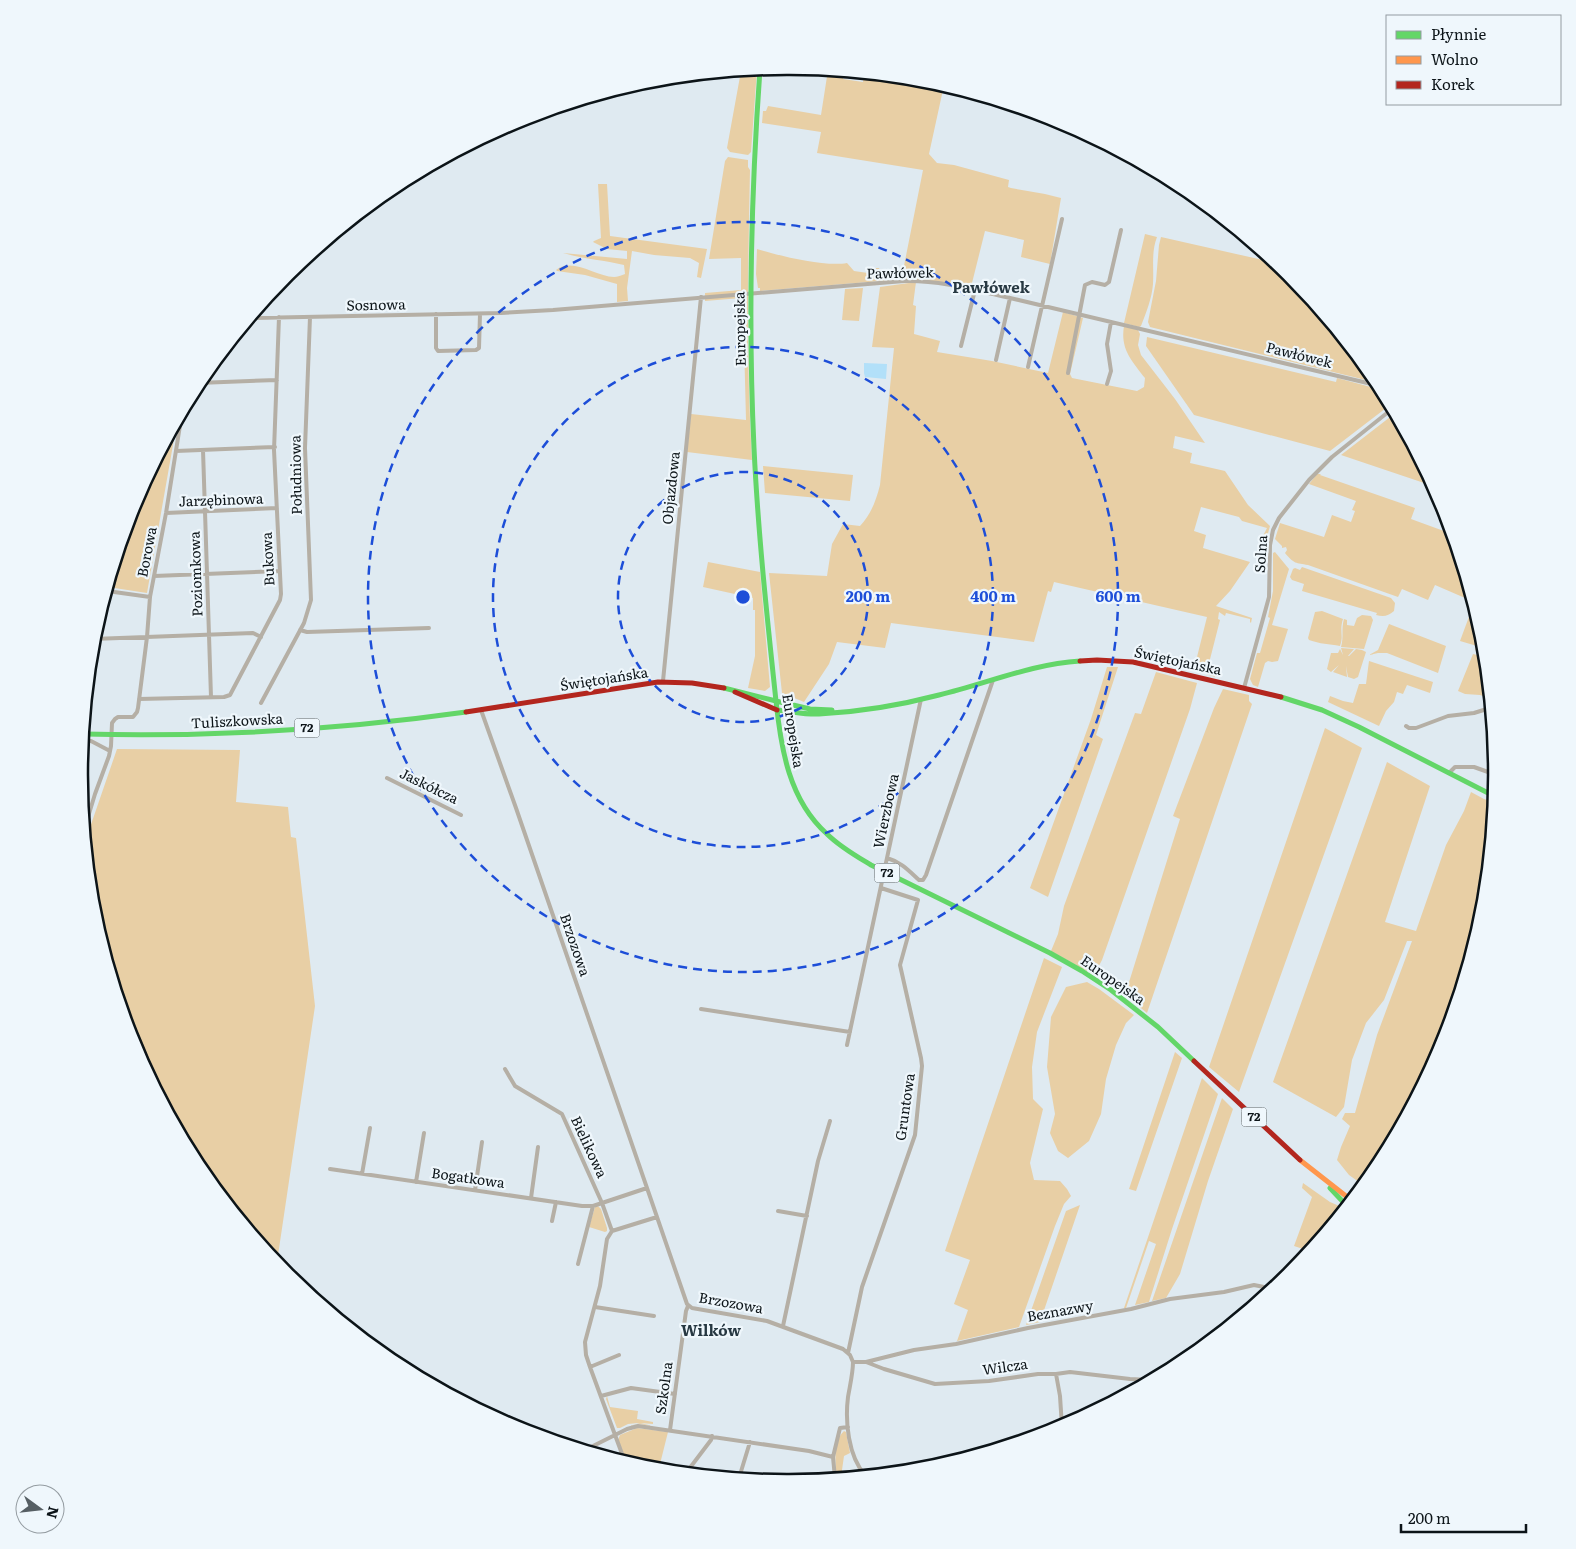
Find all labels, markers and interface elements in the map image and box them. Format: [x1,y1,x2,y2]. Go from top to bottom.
legend [1386,15,1561,105]
text: Płynnie [1431,22,1486,45]
text: Wolno [1431,47,1478,70]
text: Korek [1431,72,1475,95]
street label: Pawłówek [866,261,934,283]
district label: Pawłówek [952,275,1031,298]
street label: Europejska [728,291,750,367]
street label: Sosnowa [346,293,406,315]
street label: Pawłówek [1264,336,1335,372]
street label: Południowa [284,435,306,515]
street label: Objazdowa [656,450,684,526]
street label: Jarzębinowa [178,488,264,510]
street label: Borowa [131,524,161,579]
street label: Poziomkowa [183,530,206,617]
street label: Bukowa [256,531,278,587]
street label: Solna [1249,534,1271,573]
text: 200 m [846,584,890,607]
text: 400 m [970,584,1016,607]
text: 600 m [1095,584,1141,607]
centre of rings [734,588,752,606]
street label: Świętojańska [1133,641,1224,679]
street label: Świętojańska [558,661,650,695]
street label: Europejska [778,692,810,770]
street label: Tuliszkowska [190,708,284,732]
road number: 72 [294,718,320,738]
street label: Jaskółcza [397,762,463,808]
street label: Wierzbowa [867,771,903,850]
road number: 72 [874,864,900,882]
street label: Brzozowa [556,911,596,979]
street label: Europejska [1077,950,1150,1009]
street label: Gruntowa [889,1071,919,1142]
road number: 72 [1242,1108,1266,1126]
street label: Bielikowa [567,1112,613,1181]
street label: Bogatkowa [430,1162,507,1192]
street label: Brzozowa [697,1287,765,1318]
street label: Beznazwy [1025,1294,1095,1326]
district label: Wilków [681,1318,741,1341]
street label: Wilcza [981,1353,1029,1379]
street label: Szkolna [649,1360,677,1415]
north arrow [15,1484,65,1534]
scale bar [1401,1502,1526,1534]
text: N [42,1504,65,1521]
text: 200 m [1408,1506,1451,1529]

